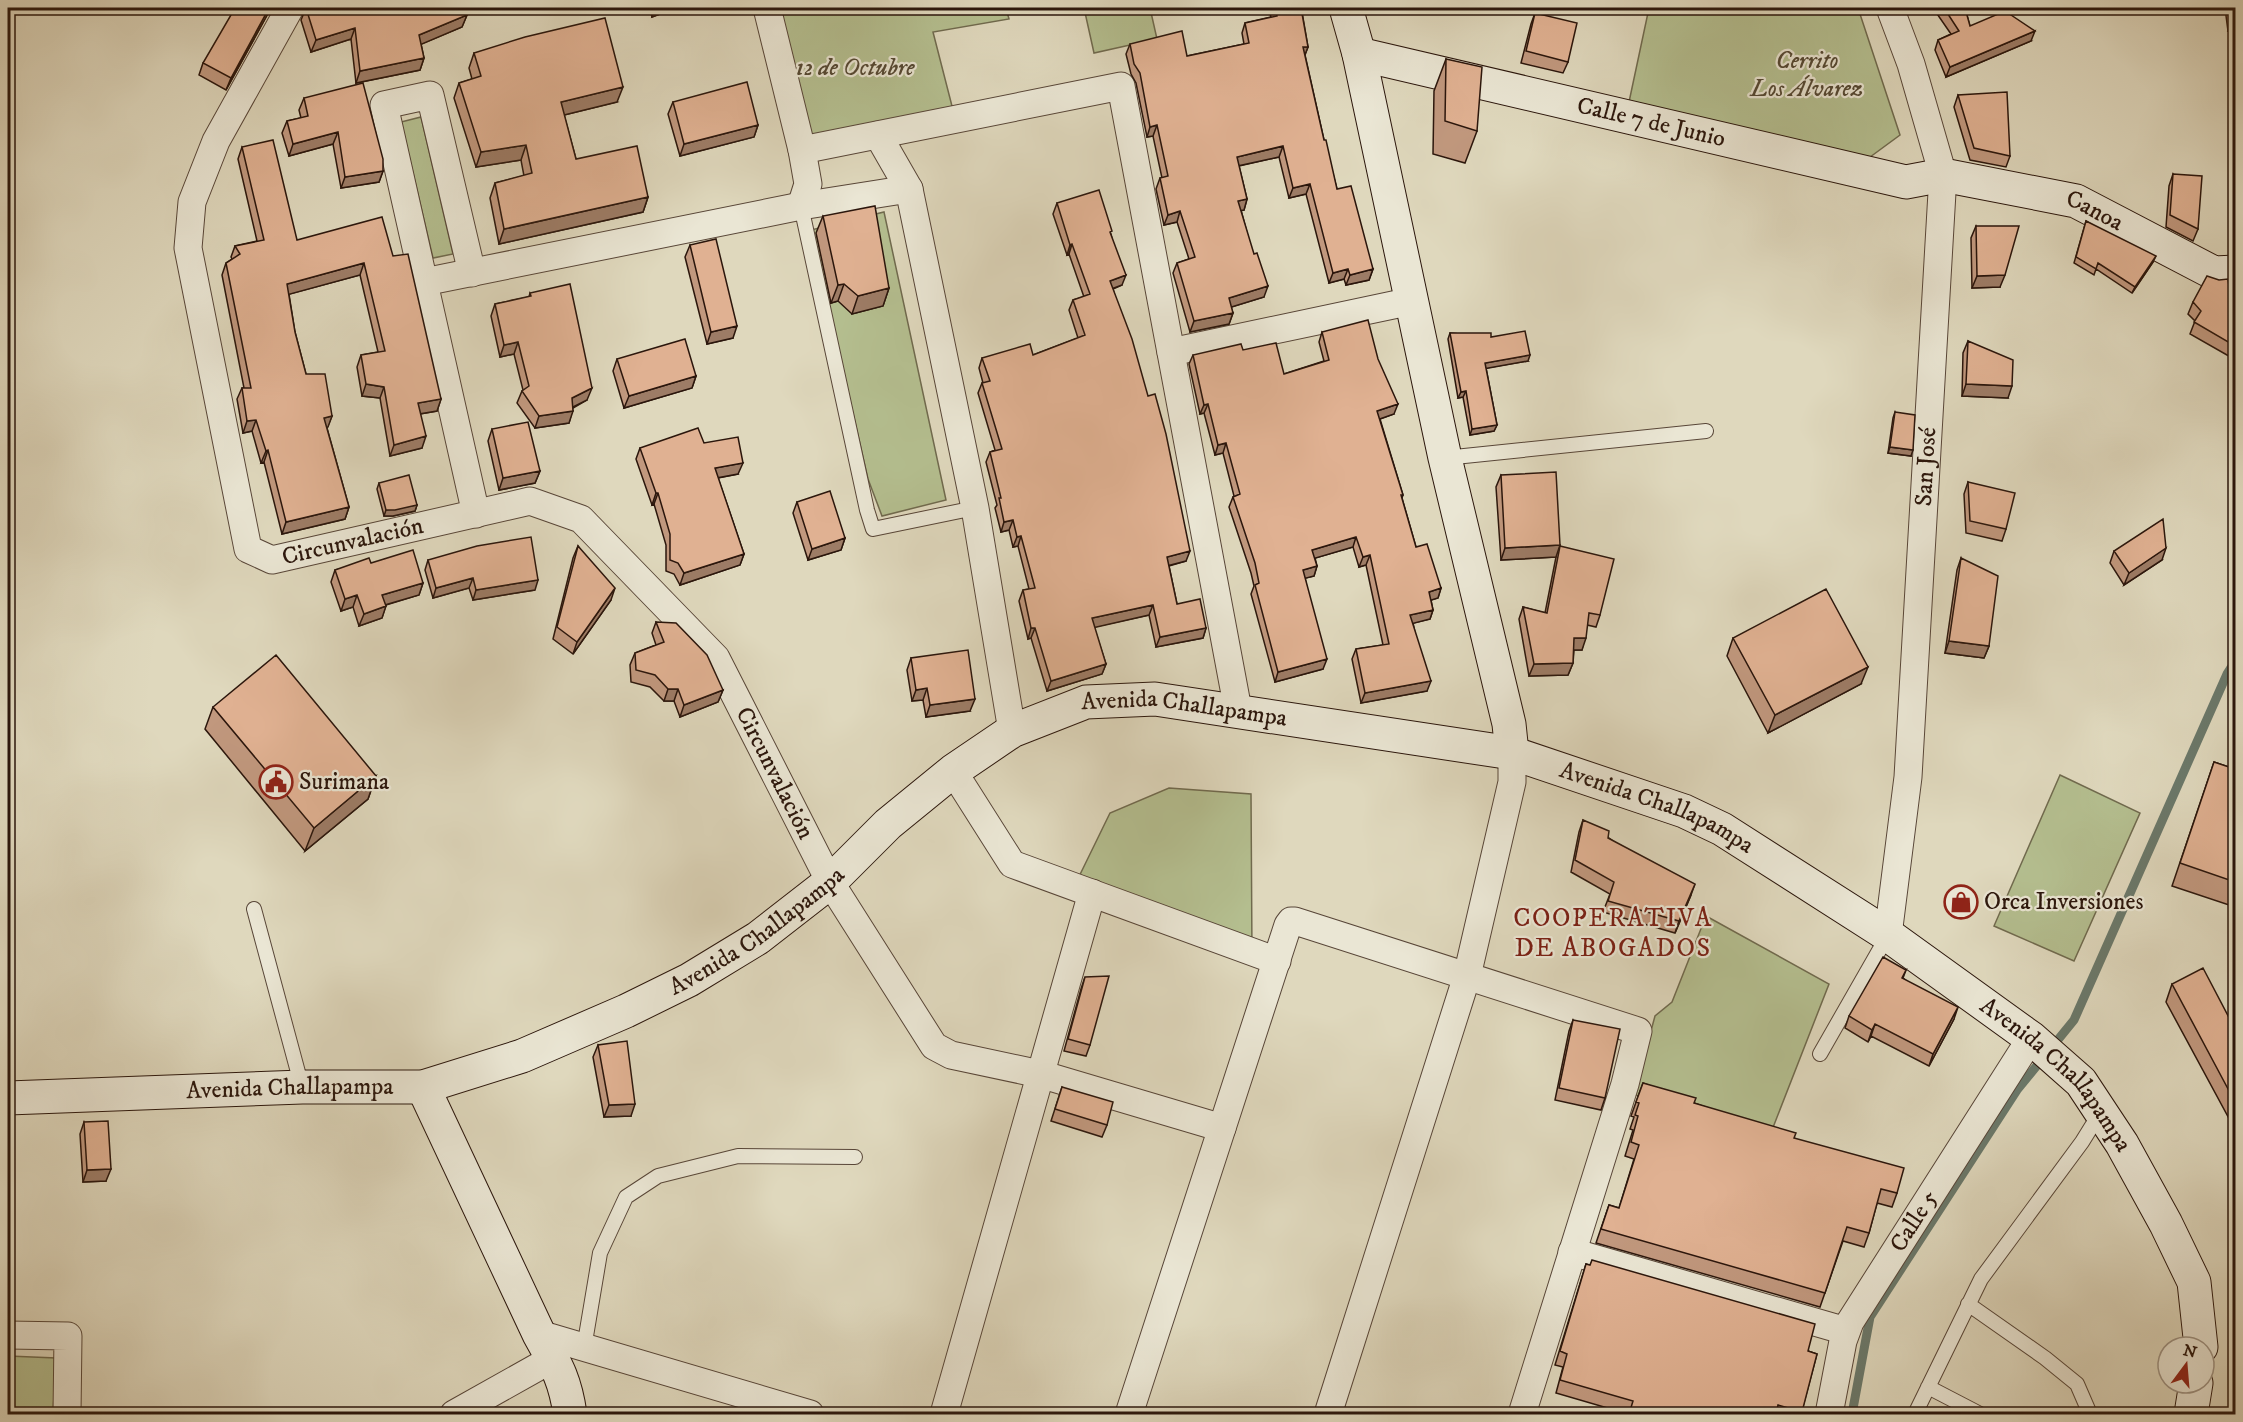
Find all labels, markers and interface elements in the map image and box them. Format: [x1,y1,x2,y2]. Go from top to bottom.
park label: Cerrito Los Álvarez [1749,46,1863,104]
park label: 12 de Octubre [796,53,915,83]
street label: Calle 7 de Junio [1574,90,1728,154]
street label: Canoa [2064,185,2129,238]
street label: San José [1909,426,1943,507]
street label: Circunvalación [279,511,427,572]
street label: Avenida Challapampa [1081,684,1290,734]
street label: Circunvalación [729,702,821,845]
street label: Avenida Challapampa [1556,755,1760,861]
public building icon: Surimana [258,764,294,800]
place label: Surimana [299,767,390,797]
street label: Avenida Challapampa [664,860,852,1002]
shop icon: Orca Inversiones [1943,884,1979,920]
place label: Orca Inversiones [1984,887,2144,917]
district label: COOPERATIVA DE ABOGADOS [1513,902,1713,965]
street label: Avenida Challapampa [1974,991,2139,1158]
street label: Avenida Challapampa [186,1072,394,1106]
street label: Calle 5 [1883,1185,1945,1258]
north arrow [2156,1335,2216,1395]
text: N [2181,1340,2199,1363]

